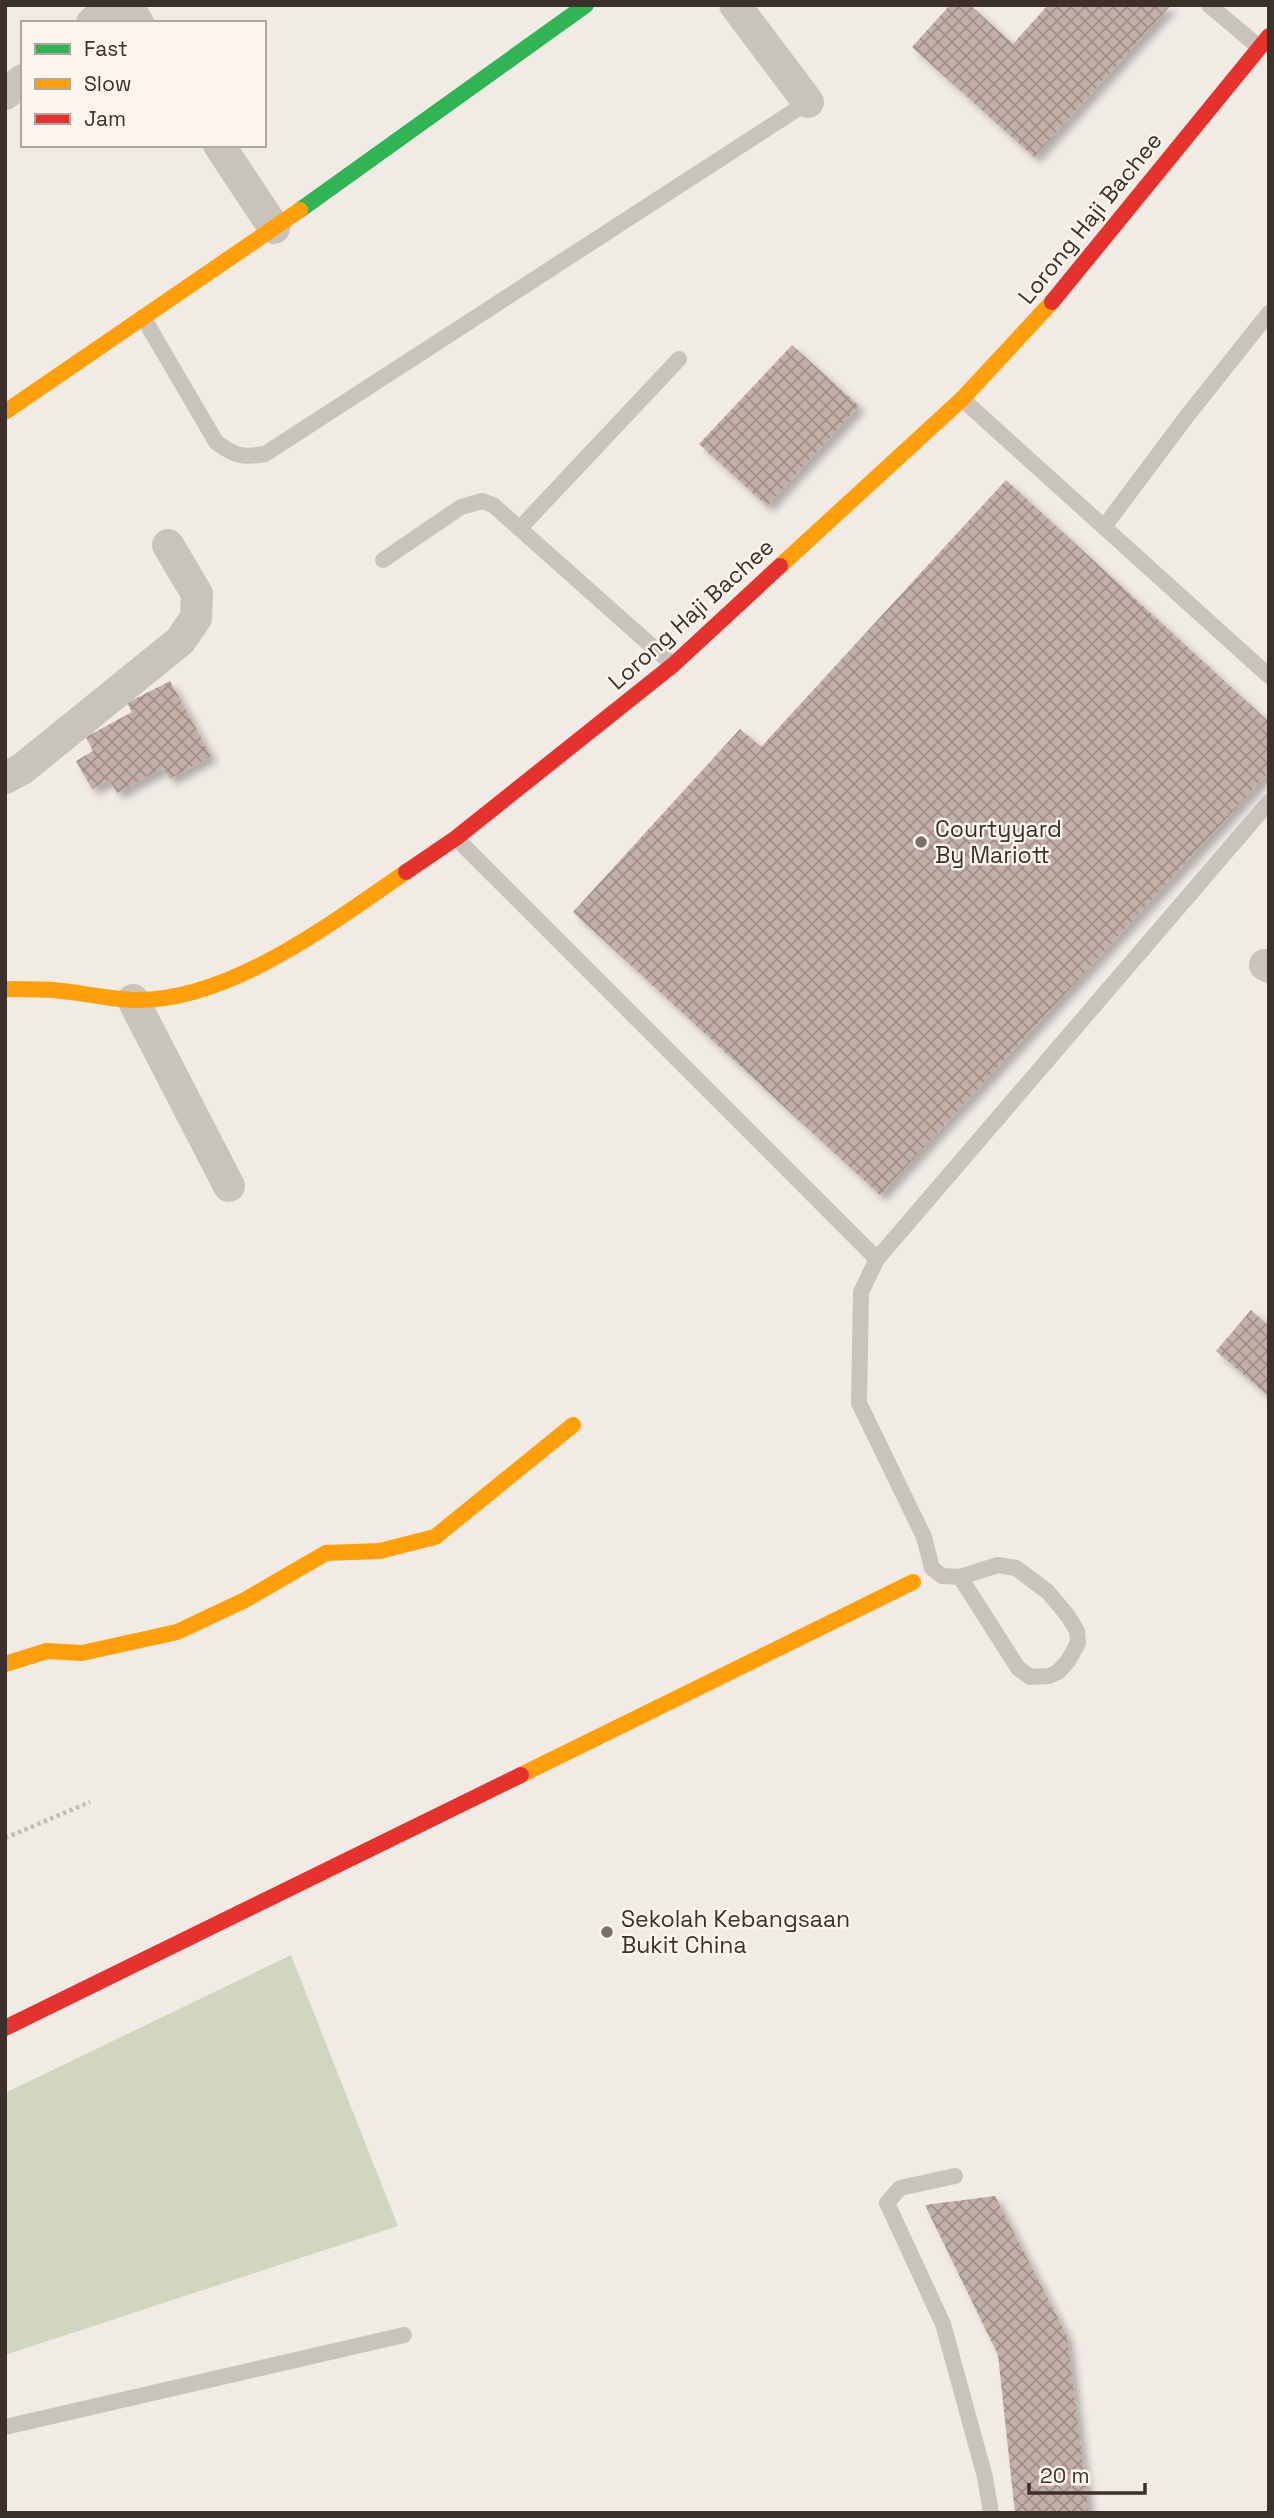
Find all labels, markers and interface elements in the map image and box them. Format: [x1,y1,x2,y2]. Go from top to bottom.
legend [21,21,266,147]
text: Fast [84,35,128,62]
text: Slow [84,70,132,97]
text: Jam [84,105,126,132]
street label: Lorong Haji Bachee [1011,126,1169,310]
street label: Lorong Haji Bachee [602,532,780,696]
place label: Courtyyard By Mariott [935,814,1062,870]
marker: Courtyyard By Mariott [913,834,929,850]
place label: Sekolah Kebangsaan Bukit China [621,1904,850,1960]
marker: Sekolah Kebangsaan Bukit China [599,1924,615,1940]
scale bar [1029,2452,1144,2496]
text: 20 m [1040,2462,1090,2489]

